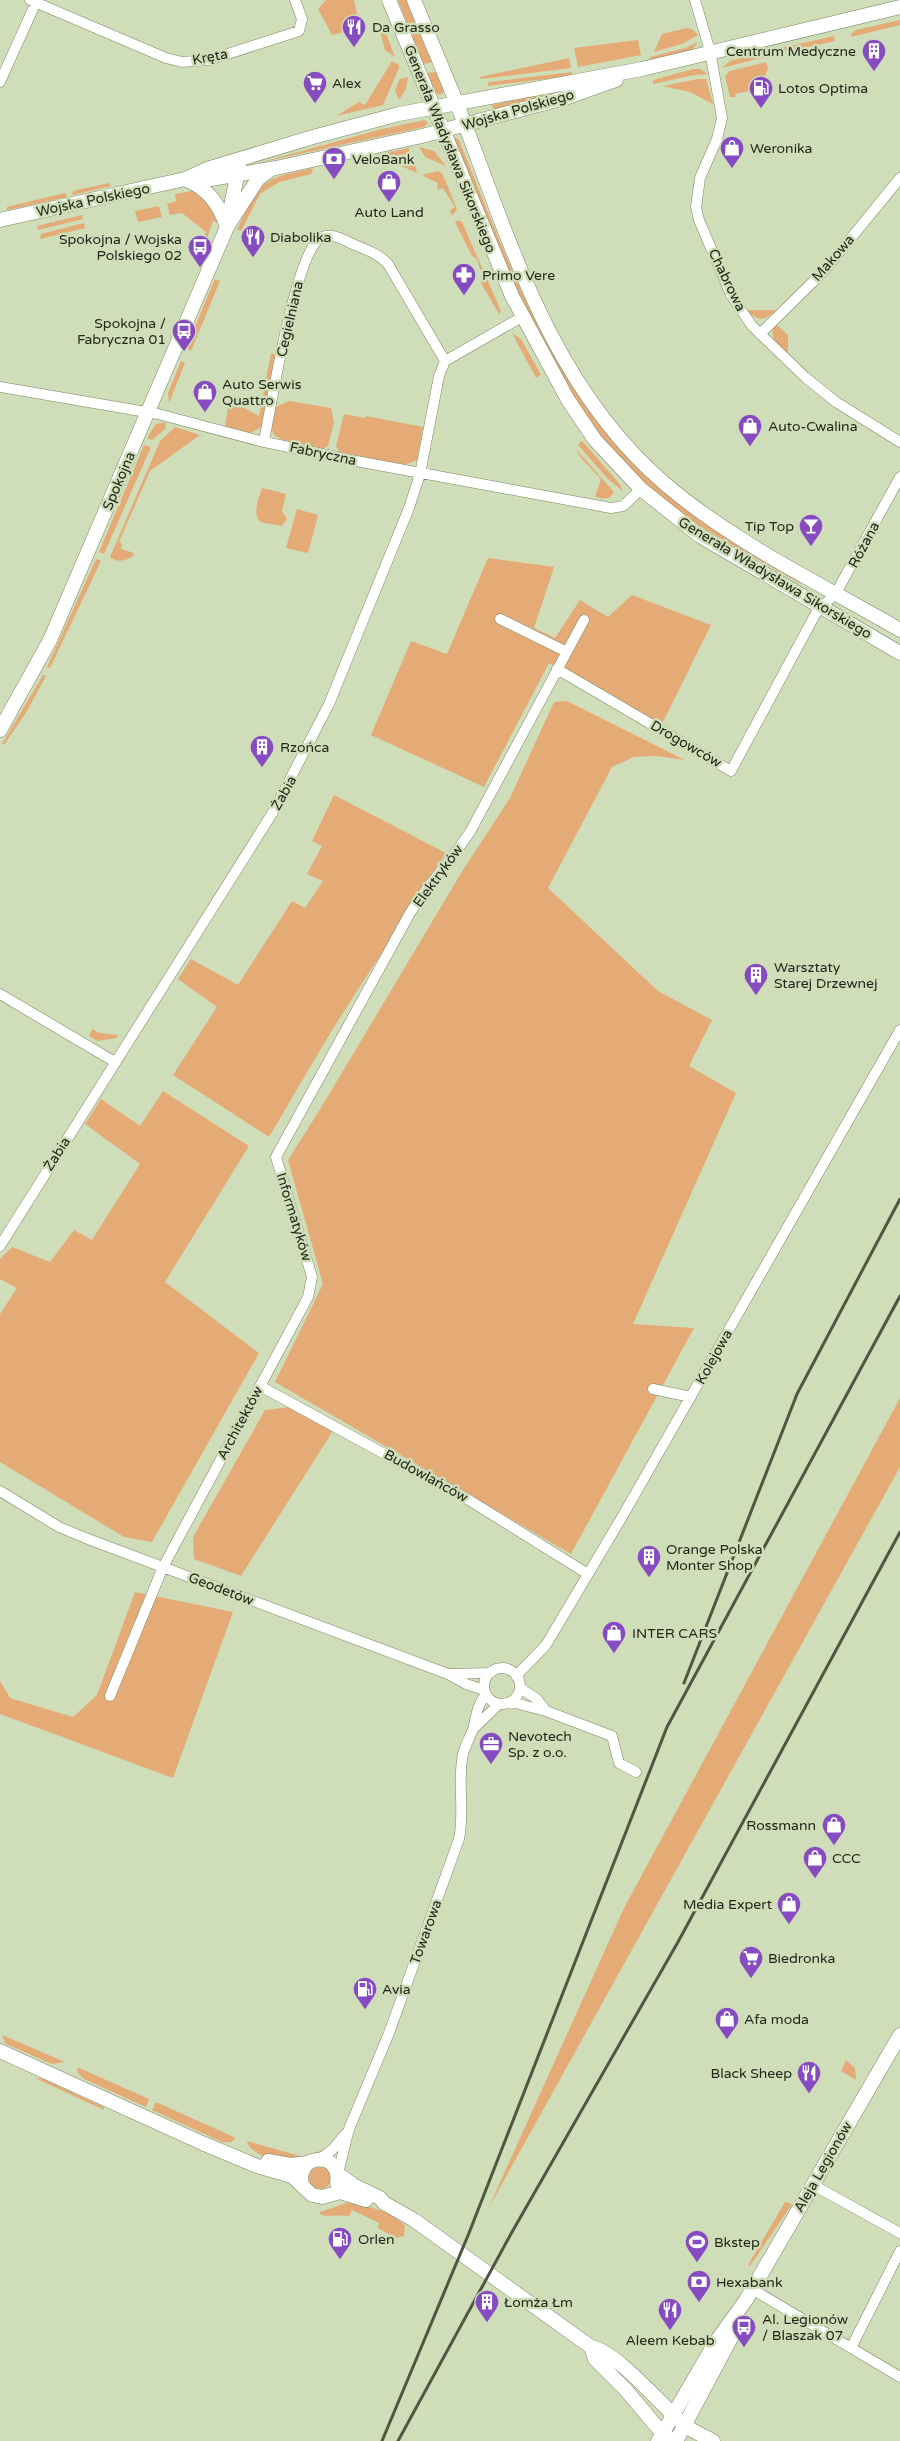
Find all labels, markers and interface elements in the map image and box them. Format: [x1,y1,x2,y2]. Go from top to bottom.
restaurant icon: Da Grasso [341,14,367,48]
place label: Da Grasso [372,19,440,36]
building icon: Centrum Medyczne [861,38,887,72]
street label: Generała Władysława Sikorskiego [400,43,500,255]
place label: Centrum Medyczne [726,43,856,60]
street label: Kręta [191,45,229,69]
supermarket icon: Alex [302,70,328,104]
place label: Alex [332,75,361,92]
fuel station icon: Lotos Optima [748,75,774,109]
place label: Lotos Optima [778,80,868,97]
street label: Wojska Polskiego [460,86,576,134]
shop icon: Weronika [719,135,745,169]
place label: Weronika [750,140,812,157]
bank icon: VeloBank [321,146,347,180]
place label: VeloBank [352,151,415,168]
shop icon: Auto Land [376,169,402,203]
street label: Wojska Polskiego [35,180,151,220]
place label: Auto Land [354,204,424,221]
restaurant icon: Diabolika [240,224,266,258]
place label: Diabolika [270,229,331,246]
place label: Spokojna / Wojska Polskiego 02 [59,231,182,264]
street label: Makowa [808,231,858,285]
bus stop icon: Spokojna / Wojska Polskiego 02 [187,234,213,268]
street label: Chabrowa [705,246,749,314]
pharmacy icon: Primo Vere [451,262,477,296]
place label: Primo Vere [482,267,555,284]
street label: Cegielniana [273,279,307,359]
place label: Spokojna / Fabryczna 01 [77,315,166,348]
bus stop icon: Spokojna / Fabryczna 01 [171,318,197,352]
place label: Auto Serwis Quattro [222,376,302,409]
shop icon: Auto Serwis Quattro [192,379,218,413]
shop icon: Auto-Cwalina [737,413,763,447]
place label: Auto-Cwalina [768,418,858,435]
street label: Fabryczna [288,439,358,469]
street label: Spokojna [99,449,139,513]
street label: Generała Władysława Sikorskiego [675,513,875,643]
bar icon: Tip Top [798,513,824,547]
place label: Tip Top [745,518,794,535]
street label: Różana [845,519,883,571]
street label: Drogowców [647,717,725,771]
building icon: Rzońca [249,734,275,768]
place label: Rzońca [280,739,329,756]
street label: Żabia [268,773,300,813]
street label: Elektryków [410,841,466,911]
place label: Warsztaty Starej Drzewnej [774,959,877,992]
building icon: Warsztaty Starej Drzewnej [743,962,769,996]
street label: Żabia [40,1134,74,1174]
street label: Informatyków [273,1171,315,1263]
street label: Kolejowa [692,1327,736,1387]
street label: Architektów [214,1383,266,1463]
street label: Budowlańców [381,1446,471,1506]
place label: Orange Polska Monter Shop [666,1541,763,1574]
building icon: Orange Polska Monter Shop [636,1544,662,1578]
street label: Geodetów [186,1569,256,1609]
shop icon: INTER CARS [601,1620,627,1654]
place label: INTER CARS [632,1625,717,1642]
place label: Nevotech Sp. z o.o. [508,1728,572,1761]
office icon: Nevotech Sp. z o.o. [478,1731,504,1765]
shop icon: Rossmann [821,1812,847,1846]
place label: Rossmann [746,1817,816,1834]
shop icon: CCC [802,1845,828,1879]
place label: CCC [832,1850,861,1867]
shop icon: Media Expert [776,1891,802,1925]
place label: Media Expert [683,1896,773,1913]
street label: Towarowa [406,1897,446,1967]
supermarket icon: Biedronka [738,1945,764,1979]
place label: Biedronka [768,1950,835,1967]
fuel station icon: Avia [352,1976,378,2010]
place label: Avia [382,1981,411,1998]
shop icon: Afa moda [714,2006,740,2040]
place label: Afa moda [744,2011,809,2028]
restaurant icon: Black Sheep [796,2060,822,2094]
place label: Black Sheep [711,2065,792,2082]
street label: Aleja Legionów [790,2119,856,2215]
fuel station icon: Orlen [327,2226,353,2260]
sports icon: Bkstep [684,2229,710,2263]
place label: Orlen [358,2231,395,2248]
place label: Bkstep [714,2234,760,2251]
bank icon: Hexabank [686,2269,712,2303]
place label: Hexabank [716,2274,783,2291]
building icon: Łomża Łm [474,2289,500,2323]
place label: Łomża Łm [504,2294,573,2311]
restaurant icon: Aleem Kebab [657,2297,683,2331]
place label: Al. Legionów / Blaszak 07 [762,2311,848,2344]
bus stop icon: Al. Legionów / Blaszak 07 [731,2314,757,2348]
place label: Aleem Kebab [625,2332,715,2349]

